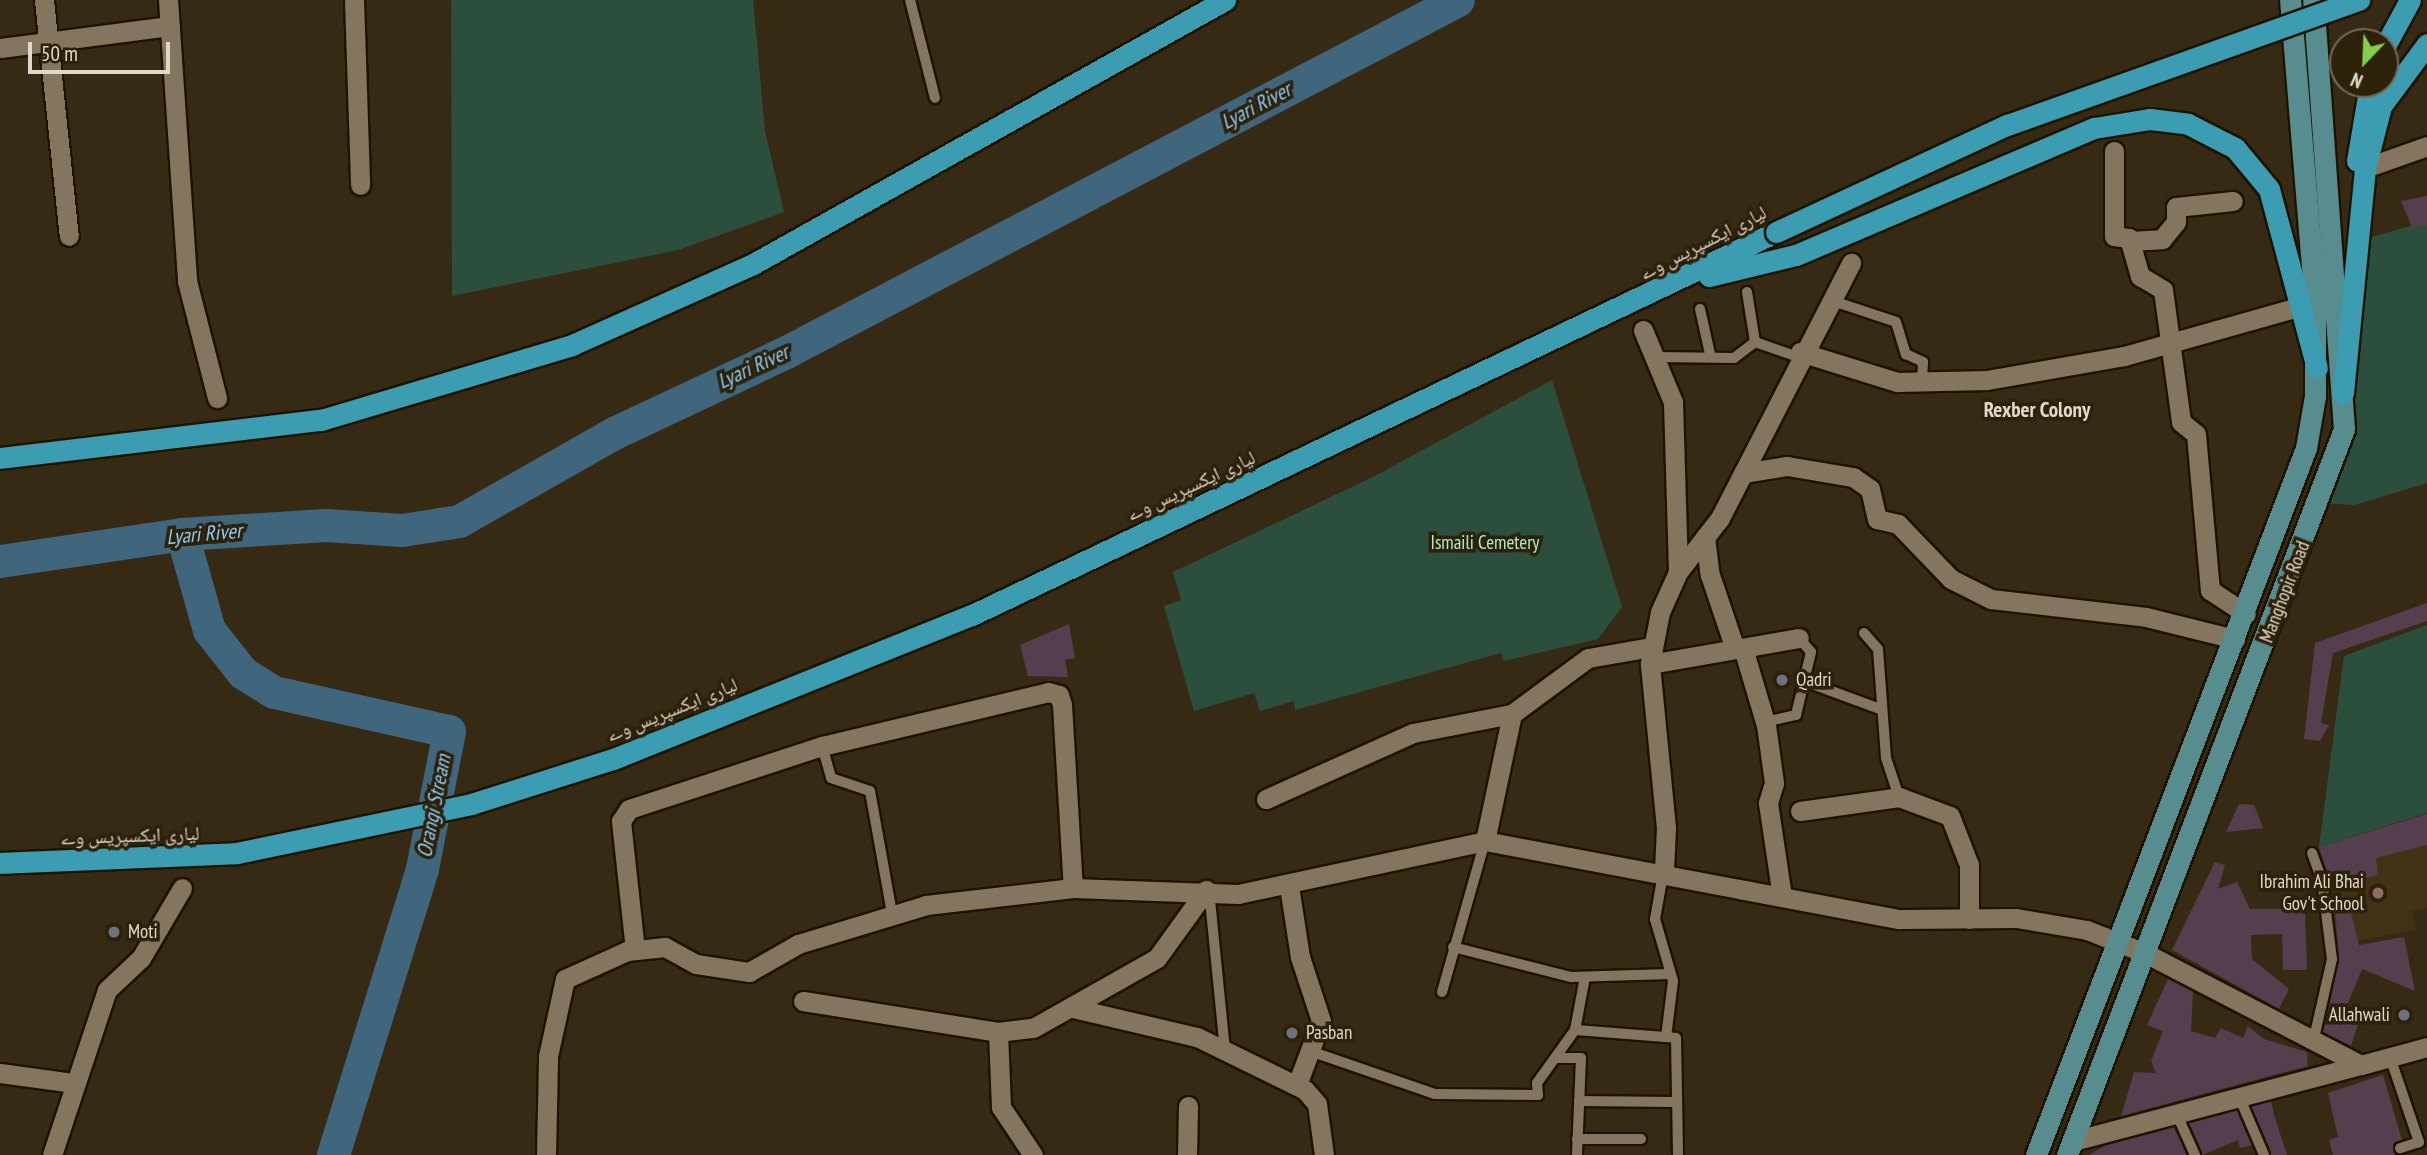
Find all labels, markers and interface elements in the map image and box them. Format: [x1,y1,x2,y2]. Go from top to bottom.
scale bar [32,28,173,72]
north arrow [2329,28,2399,98]
text: 50 m [41,40,78,67]
text: N [2347,67,2366,94]
water label: Lyari River [1217,77,1295,135]
street label: لیاری ایکسپریس وے [1636,201,1770,285]
water label: Lyari River [714,340,792,394]
district label: Rexber Colony [1984,397,2090,423]
street label: لیاری ایکسپریس وے [1123,446,1259,526]
water label: Lyari River [165,518,243,550]
park label: Ismaili Cemetery [1430,532,1540,554]
street label: Manghopir Road [2255,538,2315,646]
place label: Qadri [1796,669,1832,691]
marker: Qadri [1774,672,1790,688]
street label: لیاری ایکسپریس وے [603,673,741,747]
water label: Orangi Stream [412,752,456,860]
street label: لیاری ایکسپریس وے [60,822,200,850]
place label: Ibrahim Ali Bhai Gov't School [2259,871,2364,915]
marker: Ibrahim Ali Bhai Gov't School [2370,885,2386,901]
place label: Moti [128,921,158,943]
marker: Moti [106,924,122,940]
place label: Allahwali [2329,1004,2390,1026]
marker: Allahwali [2396,1007,2412,1023]
place label: Pasban [1306,1022,1352,1044]
marker: Pasban [1284,1025,1300,1041]

